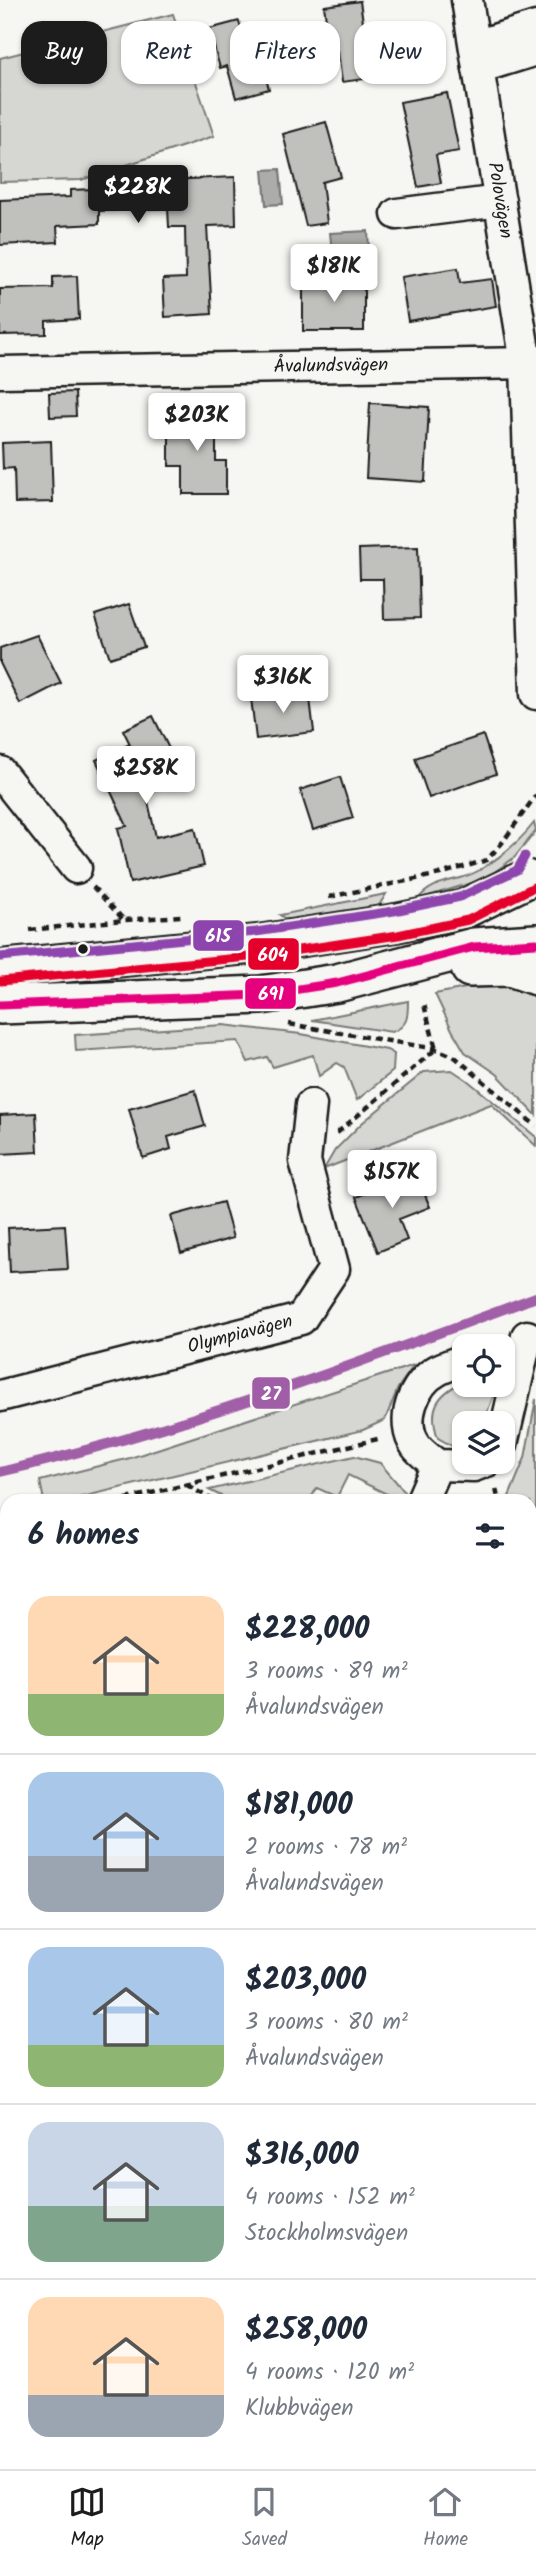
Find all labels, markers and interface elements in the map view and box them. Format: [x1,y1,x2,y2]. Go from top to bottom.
chip: Buy [21,21,107,84]
chip: Rent [121,21,216,84]
chip: Filters [230,21,340,84]
chip: New [354,21,446,84]
street label: Polovägen [479,160,521,241]
pin: $228K [89,166,187,225]
text: $228K [104,170,172,206]
pin: $181K [285,244,383,304]
text: $181K [307,249,361,285]
street label: Åvalundsvägen [273,350,389,382]
pin: $203K [148,393,246,453]
text: $203K [164,398,230,434]
pin: $316K [234,656,332,715]
text: $316K [253,660,313,696]
pin: $258K [97,746,195,806]
text: $258K [113,751,179,787]
line badge: 615 [192,919,245,952]
text: 615 [205,922,232,952]
line badge: 604 [247,937,300,971]
text: 604 [258,941,289,971]
unlabelled marker [76,942,90,956]
line badge: 691 [244,977,297,1010]
text: 691 [258,980,284,1010]
pin: $157K [343,1150,441,1210]
text: $157K [364,1155,420,1191]
street label: Olympiavägen [184,1307,296,1362]
map controls [452,1334,515,1474]
button: locate [452,1334,515,1397]
line badge: 27 [251,1376,291,1410]
text: 27 [261,1380,282,1410]
button: layers [452,1411,515,1474]
text: 6 homes [28,1512,140,1560]
icon: filters [471,1517,509,1555]
text: $228,000 [245,1606,369,1654]
icon: home [84,1624,168,1708]
text: 3 rooms · 89 m² [245,1654,408,1690]
text: Åvalundsvägen [245,1690,384,1726]
text: $181,000 [245,1782,353,1830]
icon: home [84,1800,168,1884]
text: 2 rooms · 78 m² [245,1830,407,1866]
text: Åvalundsvägen [245,1866,384,1902]
text: $203,000 [245,1957,366,2005]
icon: home [84,1975,168,2059]
text: 3 rooms · 80 m² [245,2005,408,2041]
text: Åvalundsvägen [245,2041,384,2077]
text: $316,000 [245,2132,359,2180]
icon: home [84,2150,168,2234]
text: 4 rooms · 152 m² [245,2180,415,2216]
text: Stockholmsvägen [245,2216,408,2252]
text: $258,000 [245,2307,367,2355]
icon: home [84,2325,168,2409]
text: 4 rooms · 120 m² [245,2355,414,2391]
text: Klubbvägen [245,2391,354,2427]
tab: Map [68,2483,106,2555]
tab: Saved [242,2483,287,2555]
tab: Home [423,2483,468,2555]

